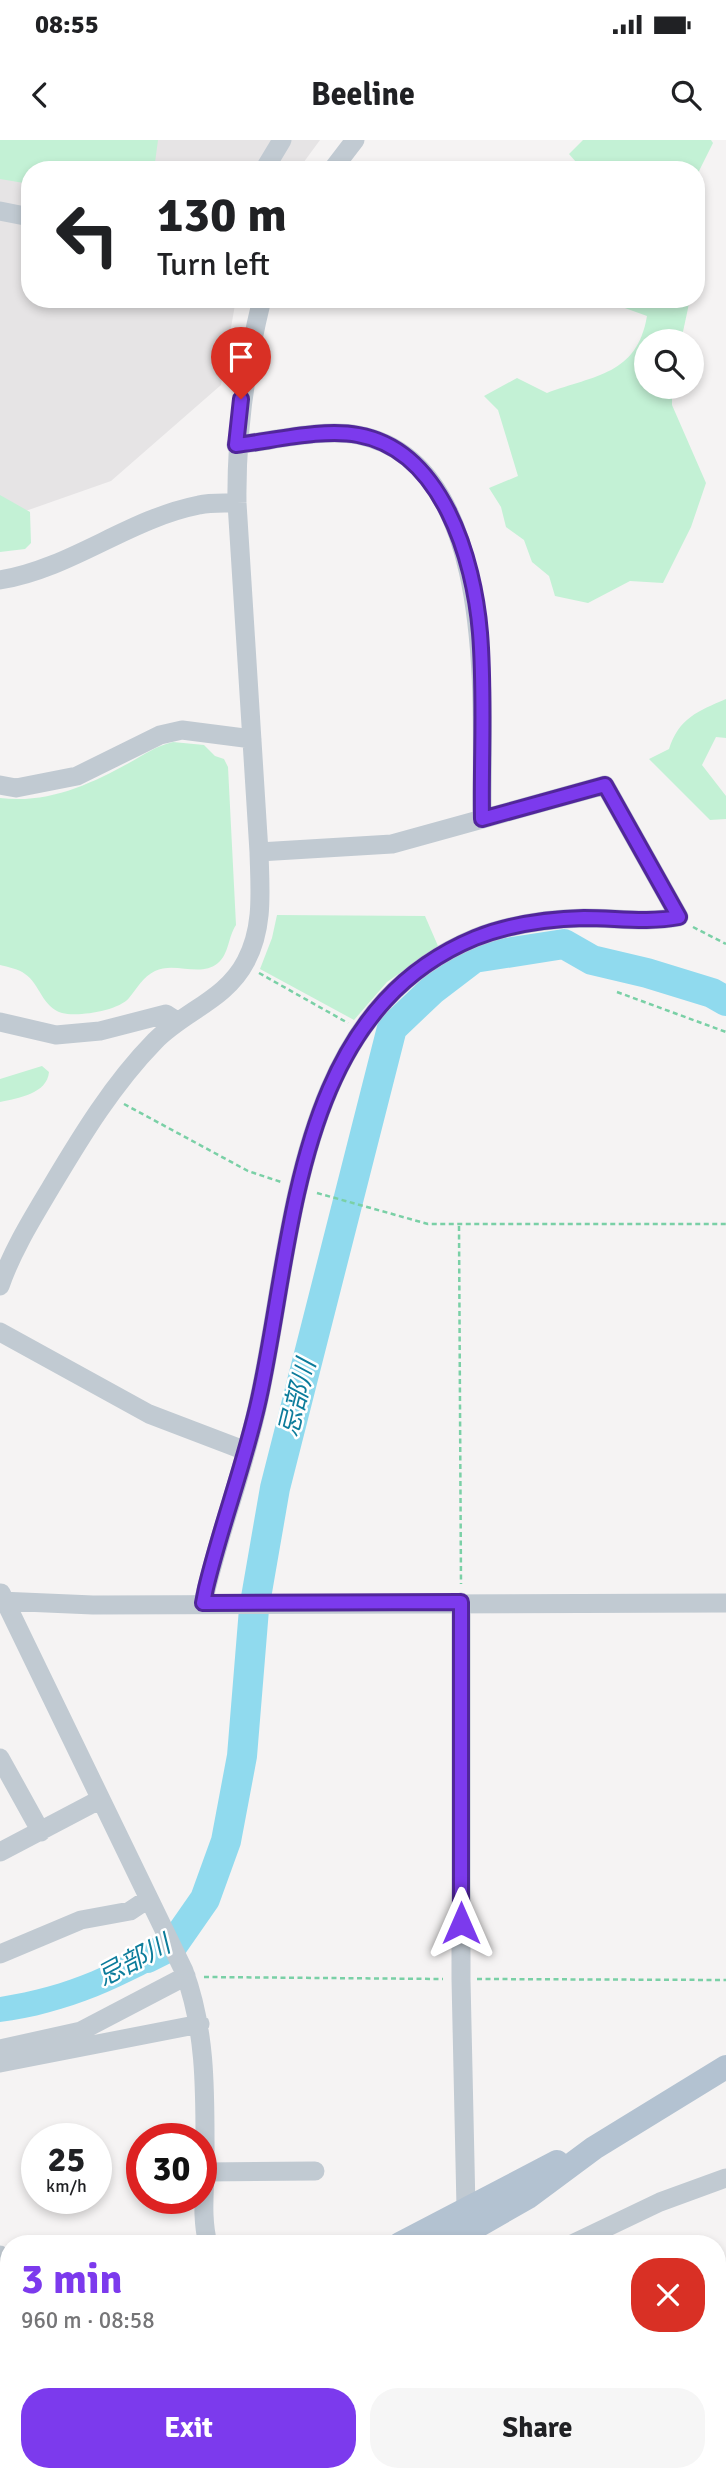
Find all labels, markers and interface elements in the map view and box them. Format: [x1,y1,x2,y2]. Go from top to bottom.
text: 08:55 [35,9,99,41]
text: Beeline [311,75,415,114]
icon: back [21,76,59,114]
icon: search [667,76,705,114]
text: 130 m [157,185,287,245]
icon: left [42,189,133,280]
text: Turn left [157,245,270,284]
pin [211,327,271,399]
map controls [634,329,704,399]
button: search [634,329,704,399]
icon: arrive [222,338,260,376]
water label: 忌部川 [273,1353,324,1440]
position arrow [424,1886,498,1960]
water label: 忌部川 [92,1927,179,1993]
speed limit sign: 30 [126,2123,217,2214]
text: 25 [48,2138,85,2181]
text: km/h [46,2175,87,2197]
text: 3 min [21,2254,122,2305]
button: close [631,2258,705,2332]
text: 960 m · 08:58 [21,2306,155,2335]
button: Exit [21,2388,356,2468]
button: Share [370,2388,705,2468]

